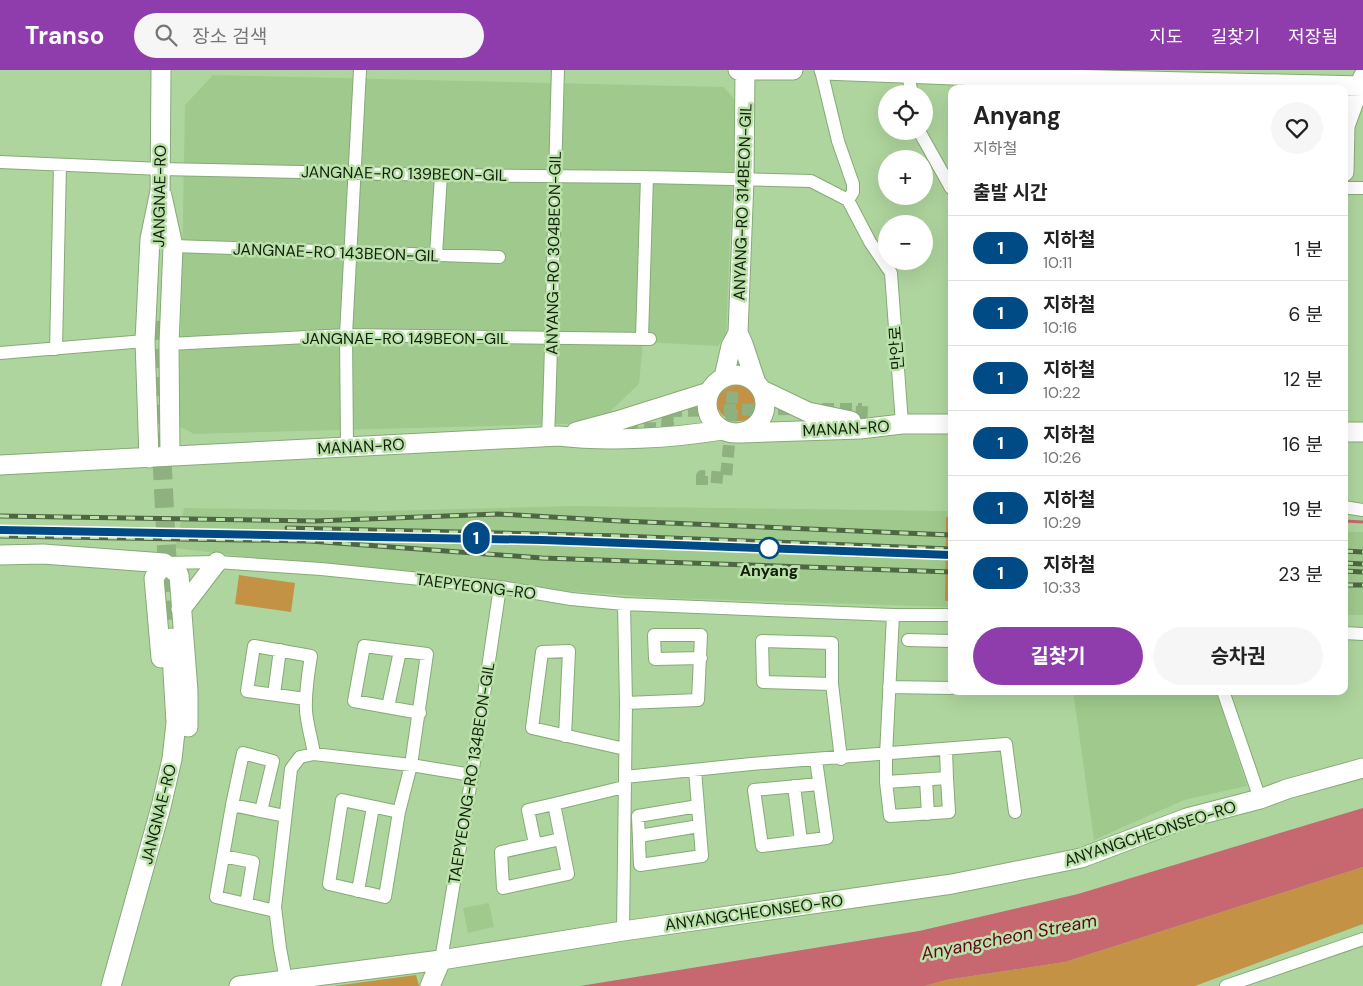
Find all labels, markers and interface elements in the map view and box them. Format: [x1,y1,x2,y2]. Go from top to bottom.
search box [134,13,484,58]
text: Transo [25,20,104,51]
icon: search [152,21,180,49]
text: 장소 검색 [192,24,267,49]
text: 지도 [1150,25,1183,49]
text: 길찾기 [1211,25,1260,49]
text: 저장됨 [1288,25,1338,49]
map controls [878,85,933,270]
button: locate [878,85,933,140]
text: Anyang [973,100,1061,131]
button: heart [1271,102,1323,154]
street label: ANYANG-RO 314BEON-GIL [729,103,756,301]
text: 지하철 [973,138,1017,159]
street label: JANGNAE-RO [148,145,171,247]
button: + [878,150,933,205]
street label: ANYANG-RO 304BEON-GIL [541,151,566,355]
street label: JANGNAE-RO 139BEON-GIL [301,161,507,186]
text: 출발 시간 [973,180,1047,205]
button: − [878,215,933,270]
text: 지하철 [1043,227,1095,252]
text: 1 [997,236,1004,260]
text: 1 분 [1295,237,1323,262]
street label: JANGNAE-RO 143BEON-GIL [233,238,439,267]
text: 10:11 [1043,252,1072,273]
text: 지하철 [1043,292,1095,317]
text: 1 [997,301,1004,325]
text: 6 분 [1289,302,1323,327]
text: 10:16 [1043,317,1077,338]
street label: 만안로 [884,325,909,371]
street label: JANGNAE-RO 149BEON-GIL [302,328,508,349]
text: 지하철 [1043,357,1095,382]
text: 1 [997,366,1004,390]
text: 12 분 [1284,367,1323,392]
text: 10:22 [1043,382,1081,403]
street label: MANAN-RO [802,416,890,441]
text: 지하철 [1043,422,1095,447]
text: 1 [997,431,1004,455]
text: 16 분 [1283,432,1323,457]
street label: MANAN-RO [317,434,405,459]
text: 10:26 [1043,447,1081,468]
text: 지하철 [1043,487,1095,512]
text: 1 [997,496,1004,520]
text: 19 분 [1283,497,1323,522]
text: 10:29 [1043,512,1081,533]
line badge: 1 [460,522,492,554]
text: 1 [473,526,479,550]
marker: Anyang [758,537,780,559]
text: 지하철 [1043,552,1095,577]
place label: Anyang [740,560,798,581]
text: 1 [997,561,1004,585]
text: 23 분 [1278,562,1323,587]
street label: TAEPYEONG-RO [415,569,537,604]
text: 10:33 [1043,577,1081,598]
button: 길찾기 [973,627,1143,685]
button: 승차권 [1153,627,1323,685]
street label: TAEPYEONG-RO 134BEON-GIL [444,661,499,886]
street label: JANGNAE-RO [136,762,181,866]
street label: ANYANGCHEONSEO-RO [1061,796,1239,871]
street label: ANYANGCHEONSEO-RO [664,890,845,935]
water label: Anyangcheon Stream [918,908,1099,966]

